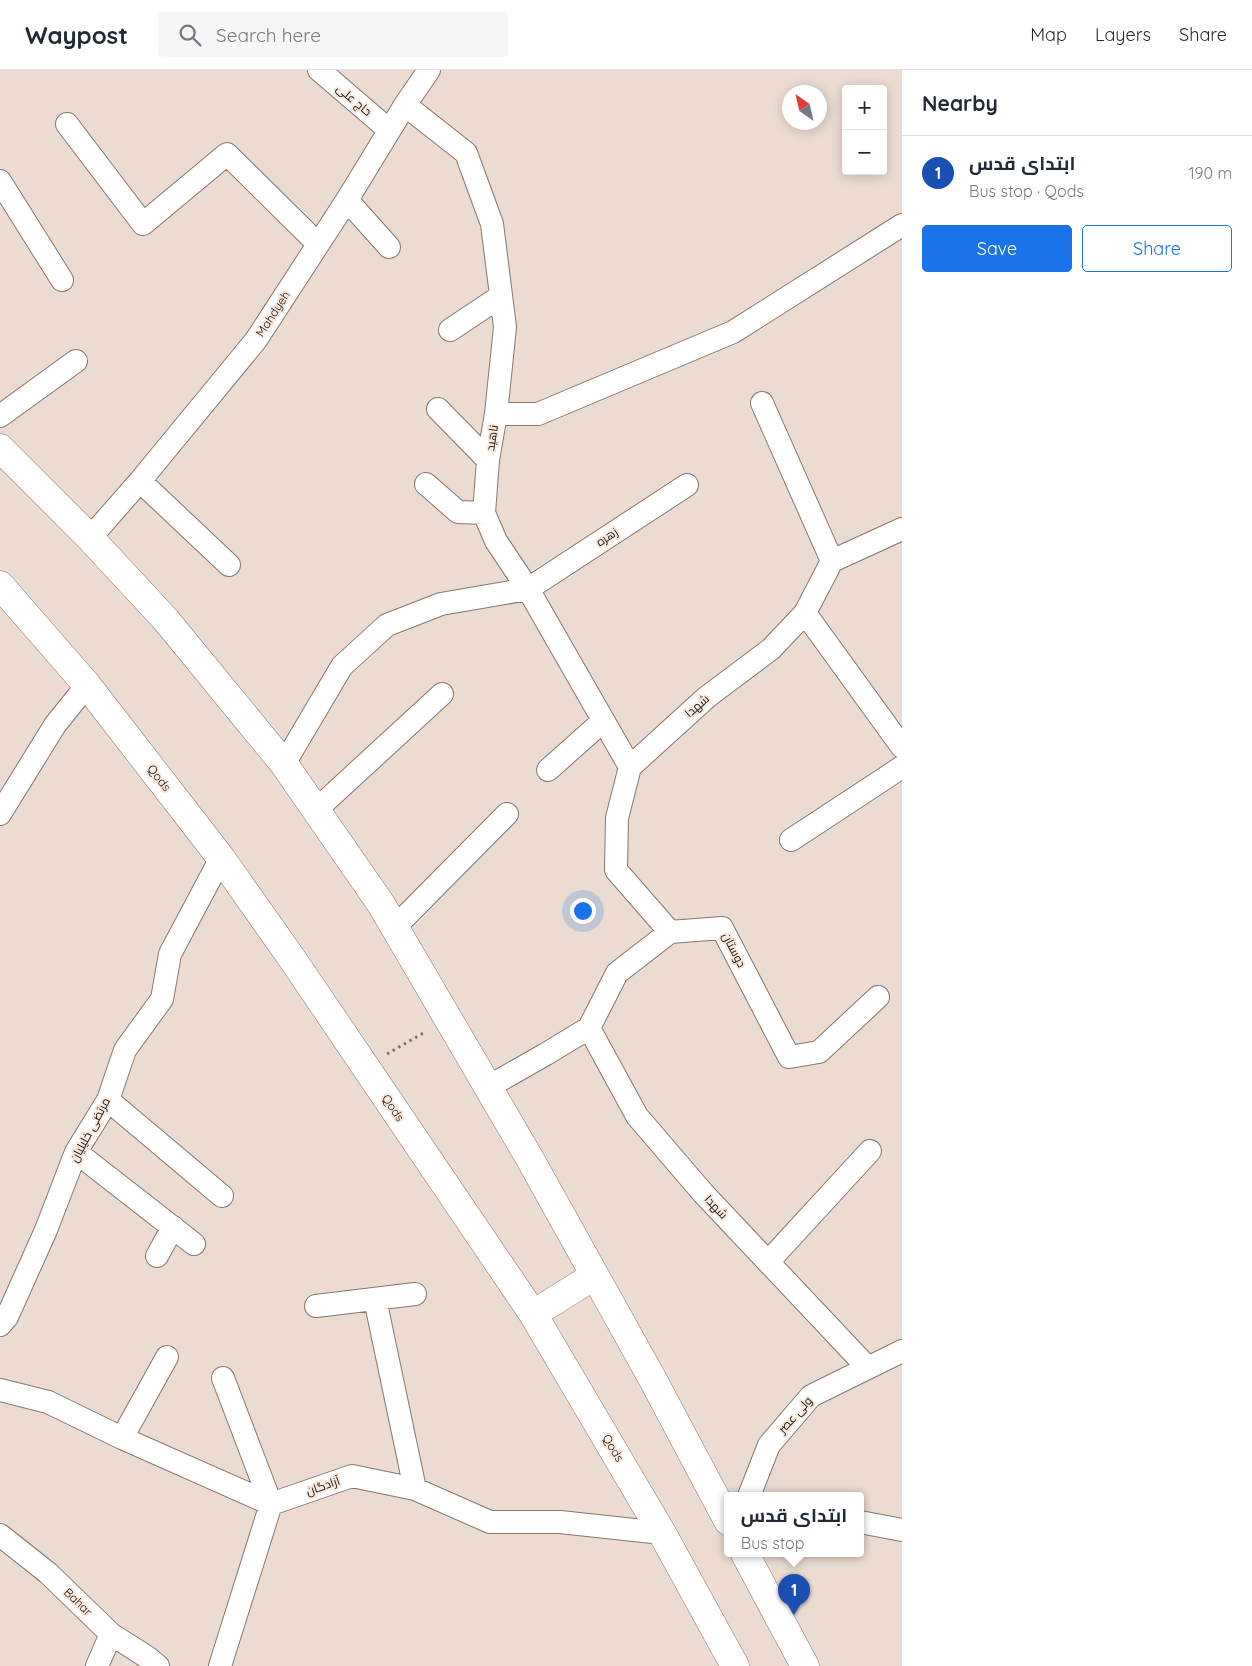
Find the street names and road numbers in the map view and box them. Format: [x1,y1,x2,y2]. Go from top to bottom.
street label: حاج علی [333,80,375,120]
street label: Mahdyeh [252,288,293,339]
street label: ناهید [482,424,501,452]
street label: زهره [593,524,621,549]
street label: شهدا [681,691,712,720]
street label: Qods [144,761,175,794]
street label: دوستان [719,930,750,970]
street label: Qods [379,1091,408,1124]
street label: مرتضی خلیلیان [66,1095,113,1165]
street label: شهدا [702,1191,731,1222]
street label: ولی عصر [774,1393,815,1437]
street label: Qods [599,1431,628,1465]
street label: آزادگان [304,1472,343,1498]
street label: Bahar [61,1585,96,1619]

